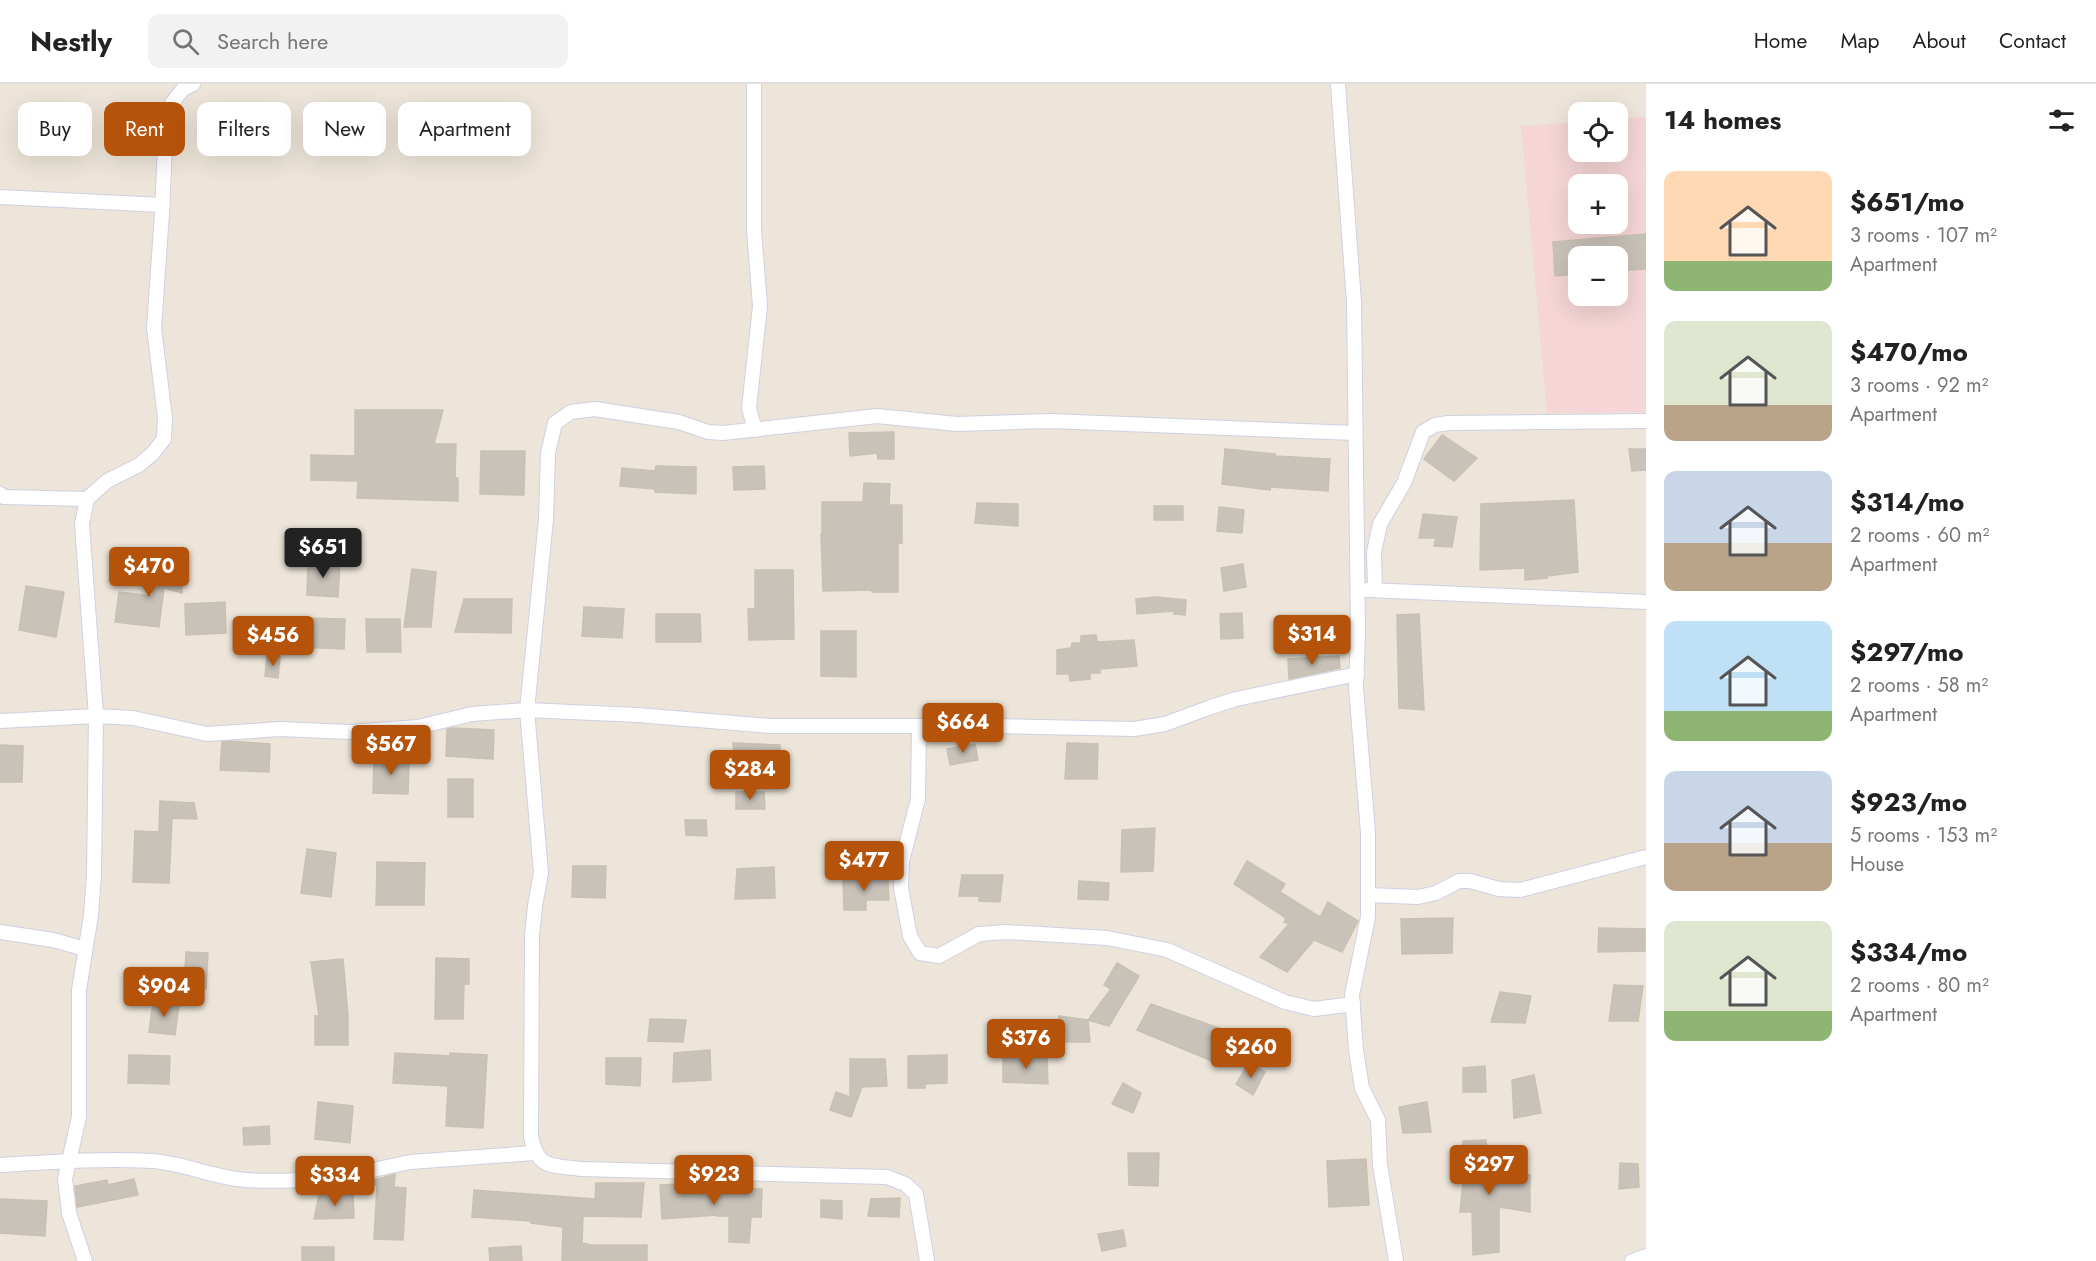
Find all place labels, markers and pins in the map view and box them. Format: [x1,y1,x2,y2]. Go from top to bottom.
pin: $651 [287,528,359,579]
pin: $470 [113,547,185,598]
pin: $314 [1276,615,1348,666]
pin: $456 [237,616,309,667]
pin: $664 [927,703,999,754]
pin: $567 [355,725,427,776]
pin: $284 [714,750,786,801]
pin: $477 [828,841,900,892]
pin: $904 [128,967,200,1018]
pin: $376 [990,1019,1062,1070]
pin: $260 [1215,1028,1287,1079]
pin: $297 [1453,1145,1525,1196]
pin: $923 [678,1155,750,1206]
pin: $334 [299,1156,371,1207]

